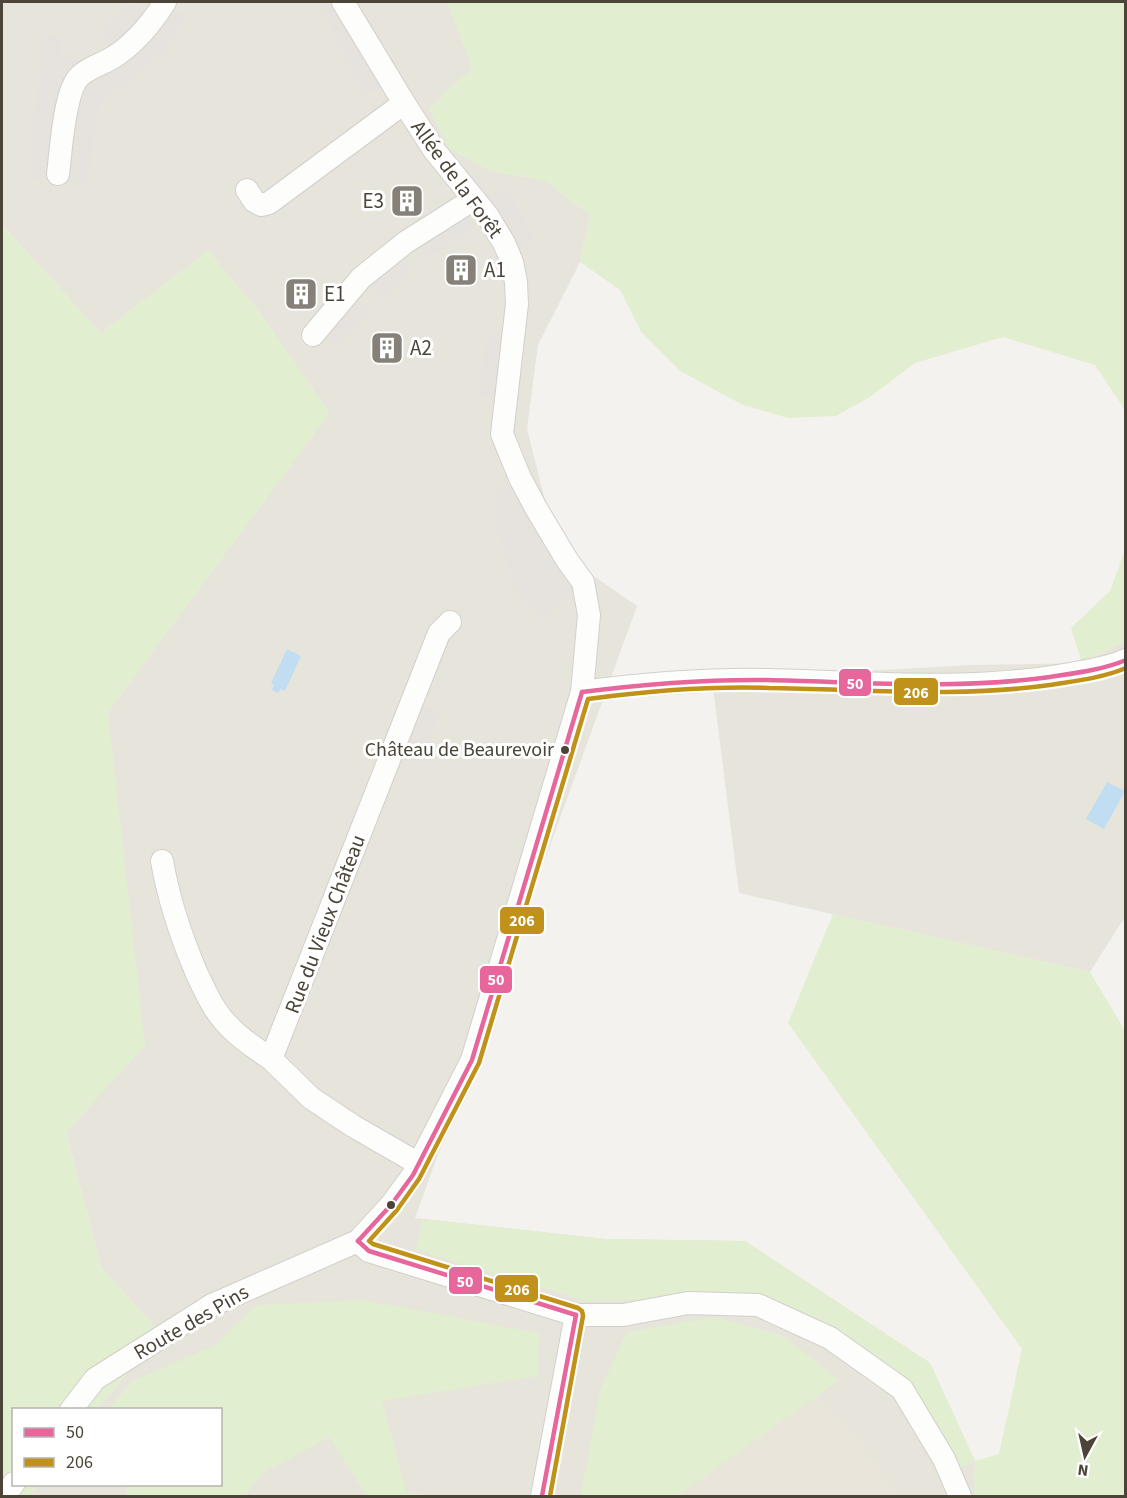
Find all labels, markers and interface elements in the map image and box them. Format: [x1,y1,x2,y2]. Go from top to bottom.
street label: Allée de la Forêt [404,114,510,244]
building icon: E3 [389,183,425,219]
place label: E3 [362,186,384,216]
building icon: A1 [443,252,479,288]
place label: A1 [484,255,506,285]
building icon: E1 [283,276,319,312]
place label: E1 [324,279,346,309]
building icon: A2 [369,330,405,366]
place label: A2 [410,333,432,363]
line badge: 50 [838,668,872,697]
text: 50 [847,673,863,695]
line badge: 206 [893,677,939,706]
text: 206 [903,682,929,704]
place label: Château de Beaurevoir [365,736,554,764]
marker: Château de Beaurevoir [559,744,571,756]
street label: Rue du Vieux Château [277,830,373,1018]
line badge: 206 [499,906,545,935]
text: 206 [509,910,535,932]
line badge: 50 [479,965,513,994]
text: 50 [488,969,504,991]
unlabelled marker [385,1199,397,1211]
line badge: 50 [448,1266,483,1295]
text: 50 [457,1271,473,1293]
line badge: 206 [494,1274,539,1303]
street label: Route des Pins [128,1277,254,1367]
text: 206 [504,1279,530,1301]
legend [12,1408,222,1486]
text: 50 [66,1420,84,1445]
north arrow [1055,1426,1115,1486]
text: 206 [66,1450,93,1475]
text: N [1076,1458,1090,1481]

